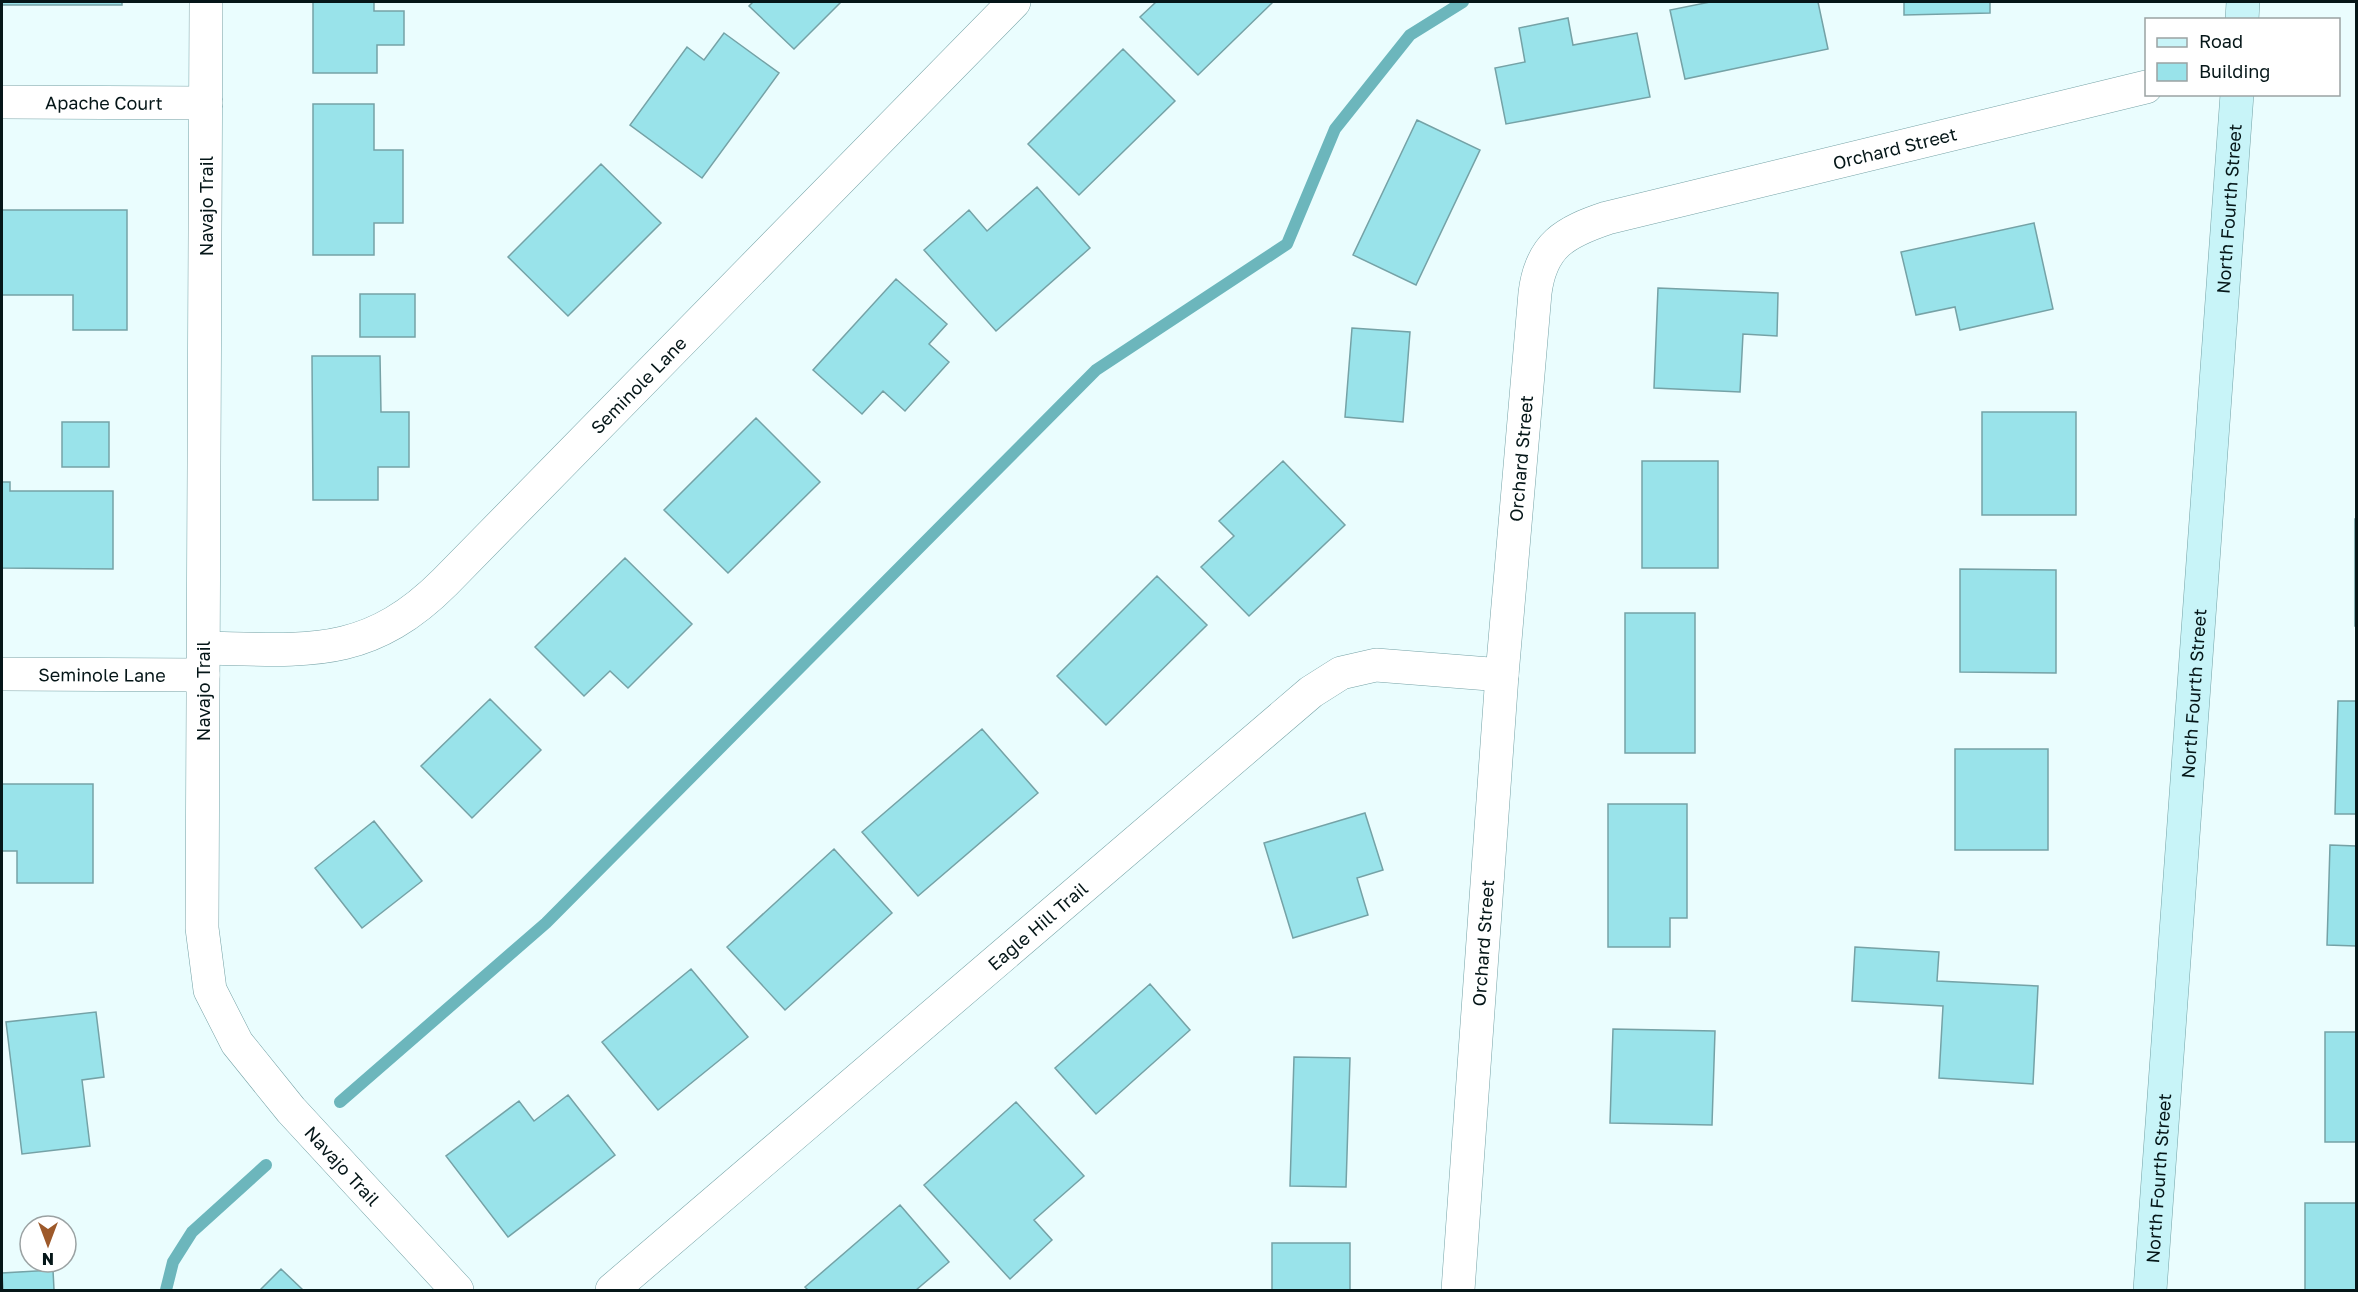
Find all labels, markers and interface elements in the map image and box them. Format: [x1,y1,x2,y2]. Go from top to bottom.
legend [2145,18,2340,96]
text: Road [2199,30,2243,52]
text: Building [2199,60,2270,82]
street label: Apache Court [45,91,163,114]
street label: Orchard Street [1830,122,1959,174]
street label: North Fourth Street [2211,123,2246,295]
street label: Navajo Trail [195,156,217,256]
street label: Seminole Lane [586,332,691,438]
street label: Orchard Street [1504,394,1537,523]
street label: North Fourth Street [2176,608,2211,779]
street label: Navajo Trail [192,641,214,741]
street label: Seminole Lane [38,663,166,686]
street label: Eagle Hill Trail [983,877,1092,975]
street label: Orchard Street [1467,879,1498,1007]
street label: North Fourth Street [2141,1093,2175,1264]
street label: Navajo Trail [300,1121,385,1210]
north arrow [18,1214,78,1274]
text: N [42,1249,54,1269]

